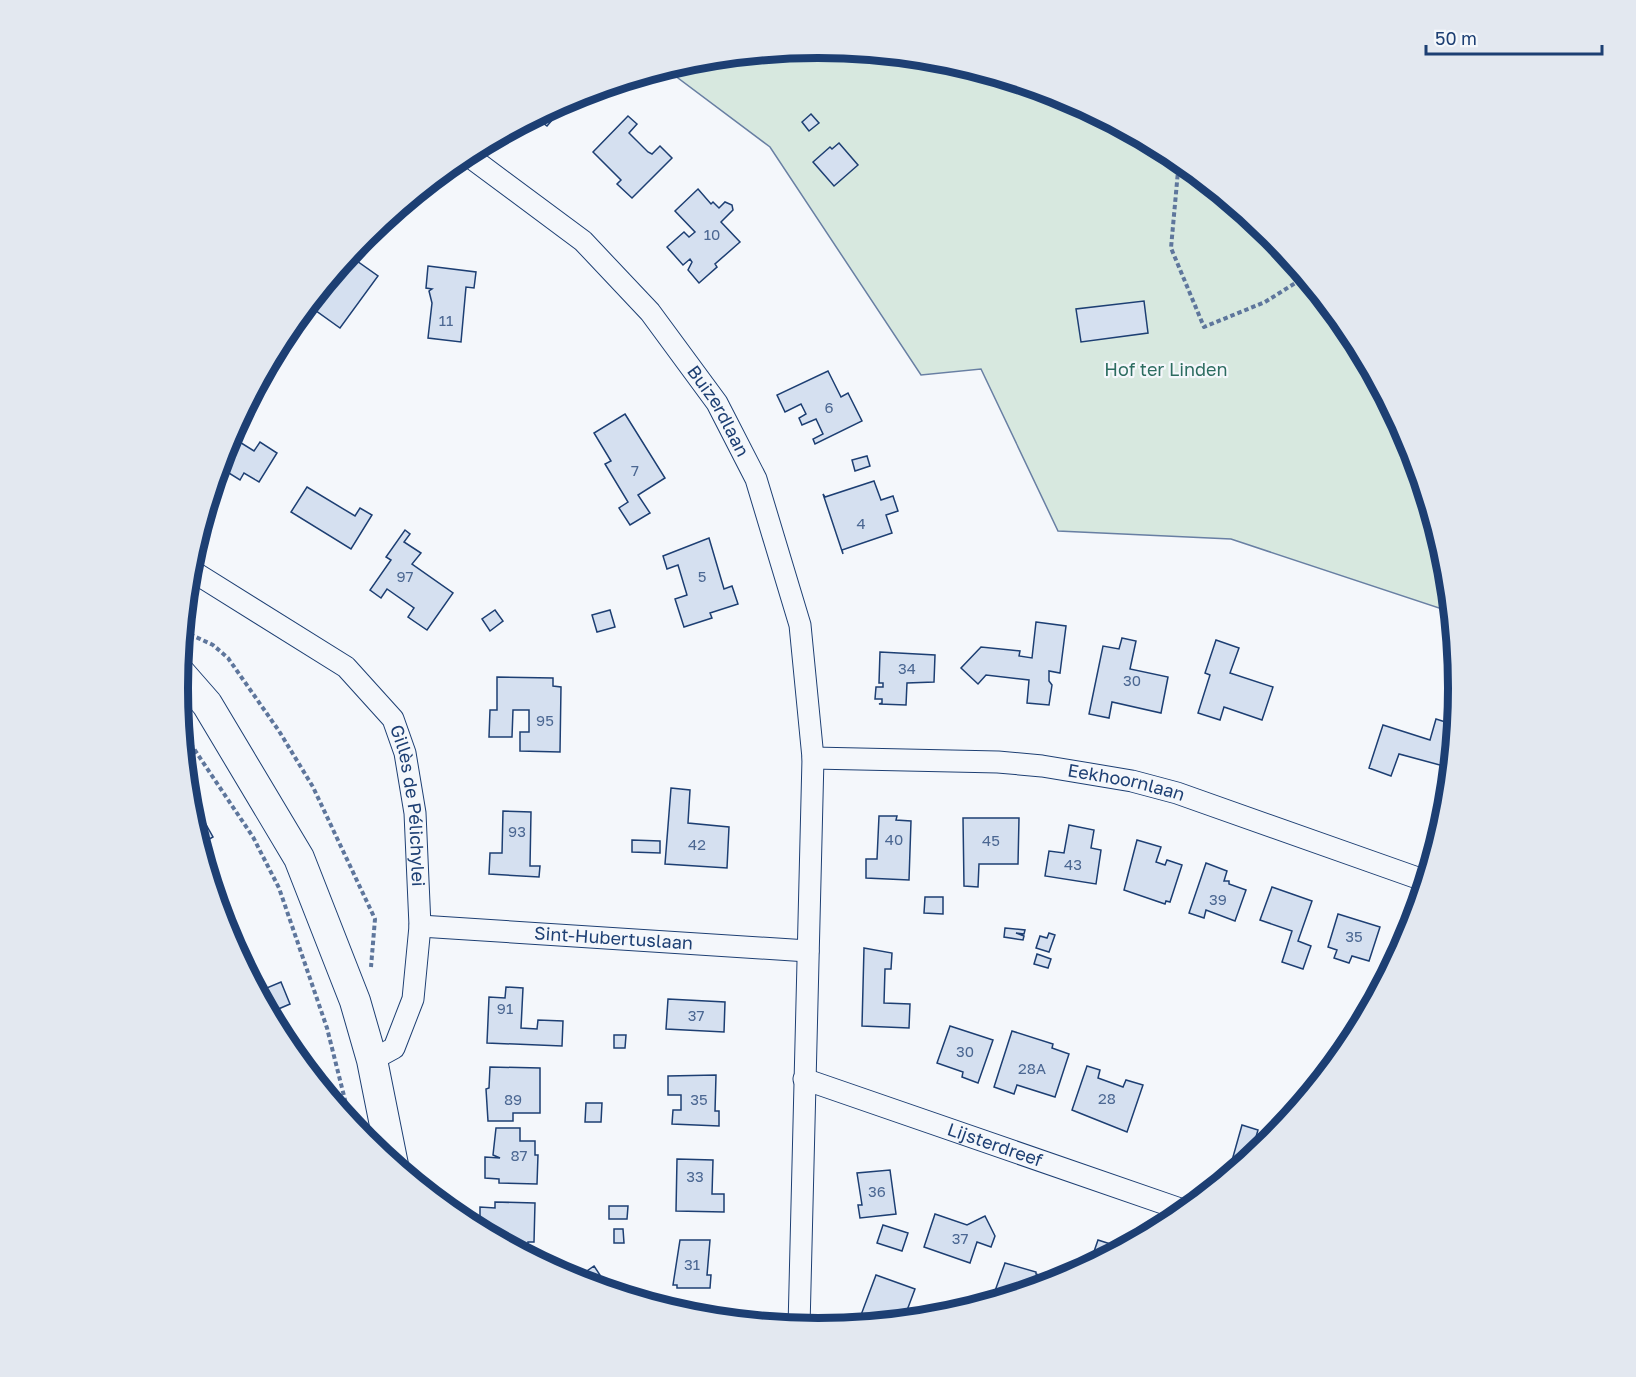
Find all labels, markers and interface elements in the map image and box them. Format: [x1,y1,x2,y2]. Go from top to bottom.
scale bar [1426,18,1602,56]
text: 50 m [1435,27,1477,49]
house number: 10 [704,225,720,243]
house number: 11 [439,311,453,329]
park label: Hof ter Linden [1104,358,1228,380]
street label: Buizerdlaan [683,361,755,460]
house number: 6 [824,398,834,416]
house number: 7 [631,461,639,479]
house number: 4 [856,514,866,532]
house number: 97 [396,567,414,585]
house number: 5 [698,567,706,585]
house number: 34 [898,659,916,677]
house number: 30 [1123,671,1141,689]
house number: 95 [536,711,554,729]
street label: Gillès de Pélichylei [386,722,430,887]
street label: Eekhoornlaan [1066,758,1188,805]
house number: 93 [508,822,526,840]
house number: 40 [885,830,903,848]
house number: 45 [982,831,1000,849]
house number: 42 [688,835,706,853]
house number: 43 [1064,855,1082,873]
house number: 39 [1209,890,1227,908]
street label: Sint-Hubertuslaan [533,921,694,954]
house number: 35 [1345,927,1363,945]
house number: 91 [497,999,513,1017]
house number: 37 [688,1006,704,1024]
house number: 30 [956,1042,974,1060]
house number: 28A [1018,1059,1046,1077]
house number: 28 [1098,1089,1116,1107]
house number: 89 [504,1090,522,1108]
house number: 35 [690,1090,708,1108]
street label: Lijsterdreef [945,1117,1046,1171]
house number: 87 [510,1146,528,1164]
house number: 33 [686,1167,704,1185]
house number: 36 [868,1182,886,1200]
house number: 37 [952,1229,968,1247]
house number: 31 [684,1255,700,1273]

